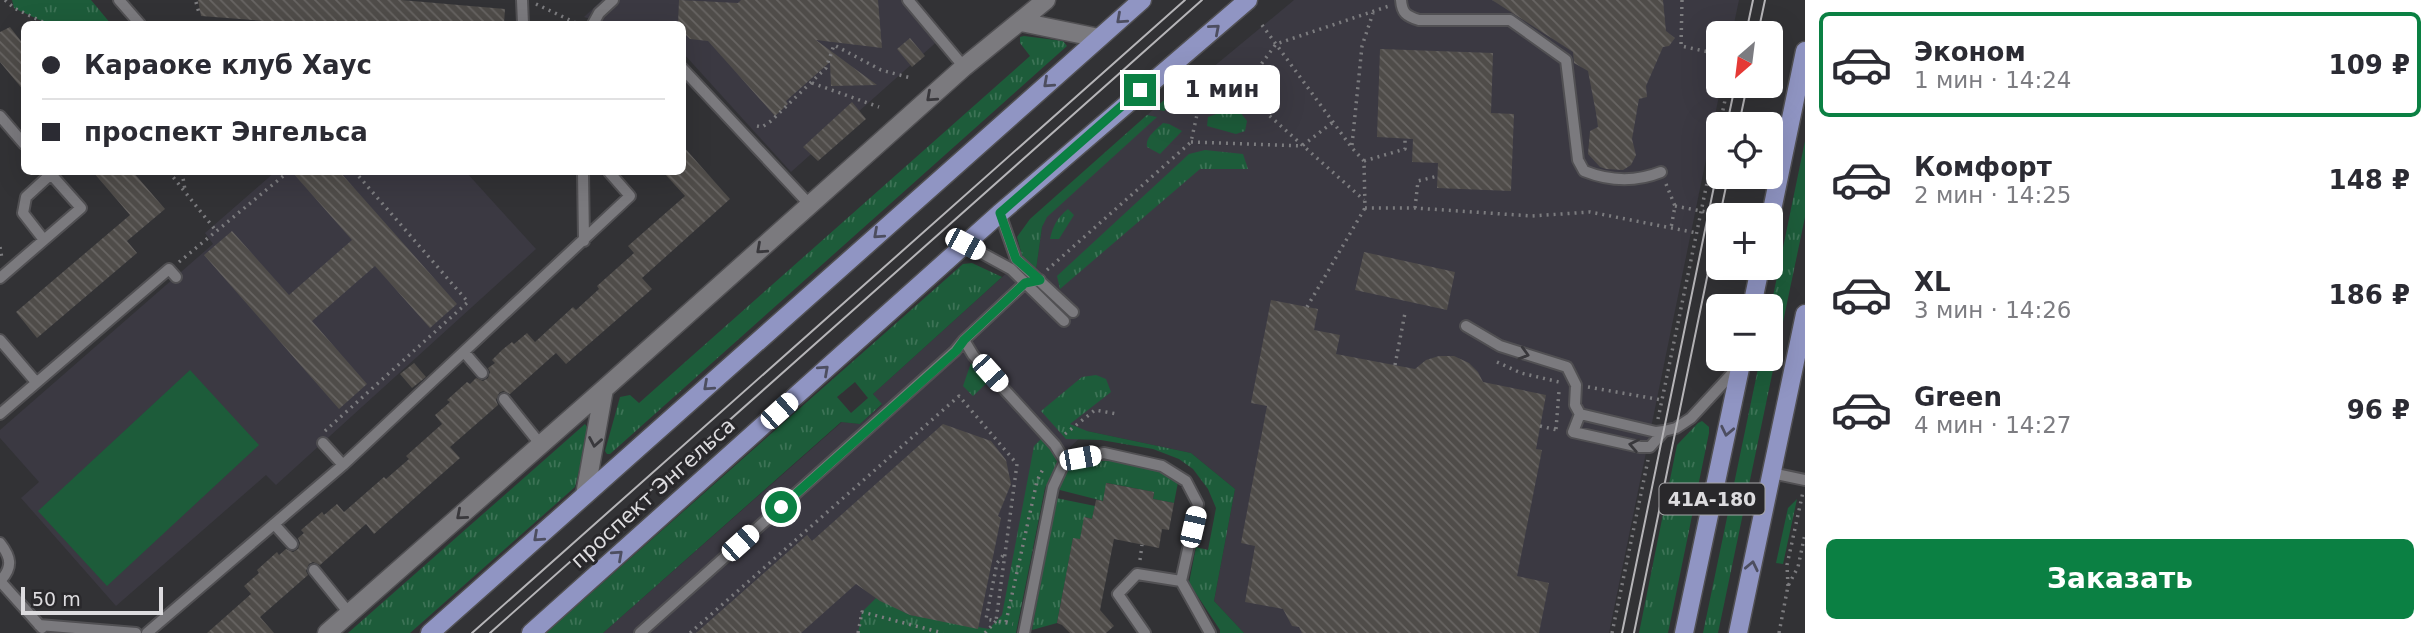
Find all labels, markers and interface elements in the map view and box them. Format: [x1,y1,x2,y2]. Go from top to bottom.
one-way arrow [1116,11,1129,23]
north arrow [1706,21,1783,98]
map controls [1706,21,1783,371]
one-way arrow [1207,25,1220,37]
icon: car [1830,33,1893,96]
text: Эконом [1914,37,2026,67]
text: Караоке клуб Хаус [84,50,372,80]
text: 109 ₽ [2329,50,2410,80]
callout: 1 мин [1164,66,1280,114]
text: 1 мин · 14:24 [1914,67,2072,93]
route end [1124,74,1156,106]
one-way arrow [1043,75,1056,87]
text: 1 мин [1185,76,1259,102]
one-way arrow [926,89,939,102]
button: locate [1706,112,1783,189]
text: проспект Энгельса [84,117,368,147]
icon: car [1830,148,1893,211]
text: Комфорт [1914,152,2052,182]
text: 148 ₽ [2329,165,2410,195]
text: 2 мин · 14:25 [1914,182,2072,208]
button: + [1706,203,1783,280]
car [942,225,989,263]
one-way arrow [873,226,886,239]
one-way arrow [756,241,769,253]
icon: car [1830,263,1893,326]
text: XL [1914,267,1951,297]
text: 186 ₽ [2329,280,2410,310]
button: − [1706,294,1783,371]
text: 3 мин · 14:26 [1914,297,2072,323]
one-way arrow [1518,346,1530,361]
car [969,350,1012,396]
one-way arrow [816,366,829,378]
one-way arrow [703,377,716,390]
icon: car [1830,378,1893,441]
text: Green [1914,382,2002,412]
car [757,389,802,433]
text: 96 ₽ [2347,395,2410,425]
text: 4 мин · 14:27 [1914,412,2072,438]
street label: проспект Энгельса [566,413,740,573]
one-way arrow [1720,425,1735,437]
one-way arrow [588,436,603,448]
one-way arrow [1628,438,1640,453]
car [1058,444,1103,472]
road number: 41А-180 [1660,484,1764,514]
route start [765,491,797,523]
car [1179,504,1208,550]
one-way arrow [456,507,469,519]
car [718,521,763,565]
one-way arrow [533,528,546,541]
button: Заказать [1826,539,2414,619]
one-way arrow [610,551,623,563]
one-way arrow [1744,560,1759,572]
scale bar [21,584,163,616]
text: 50 m [32,588,81,610]

